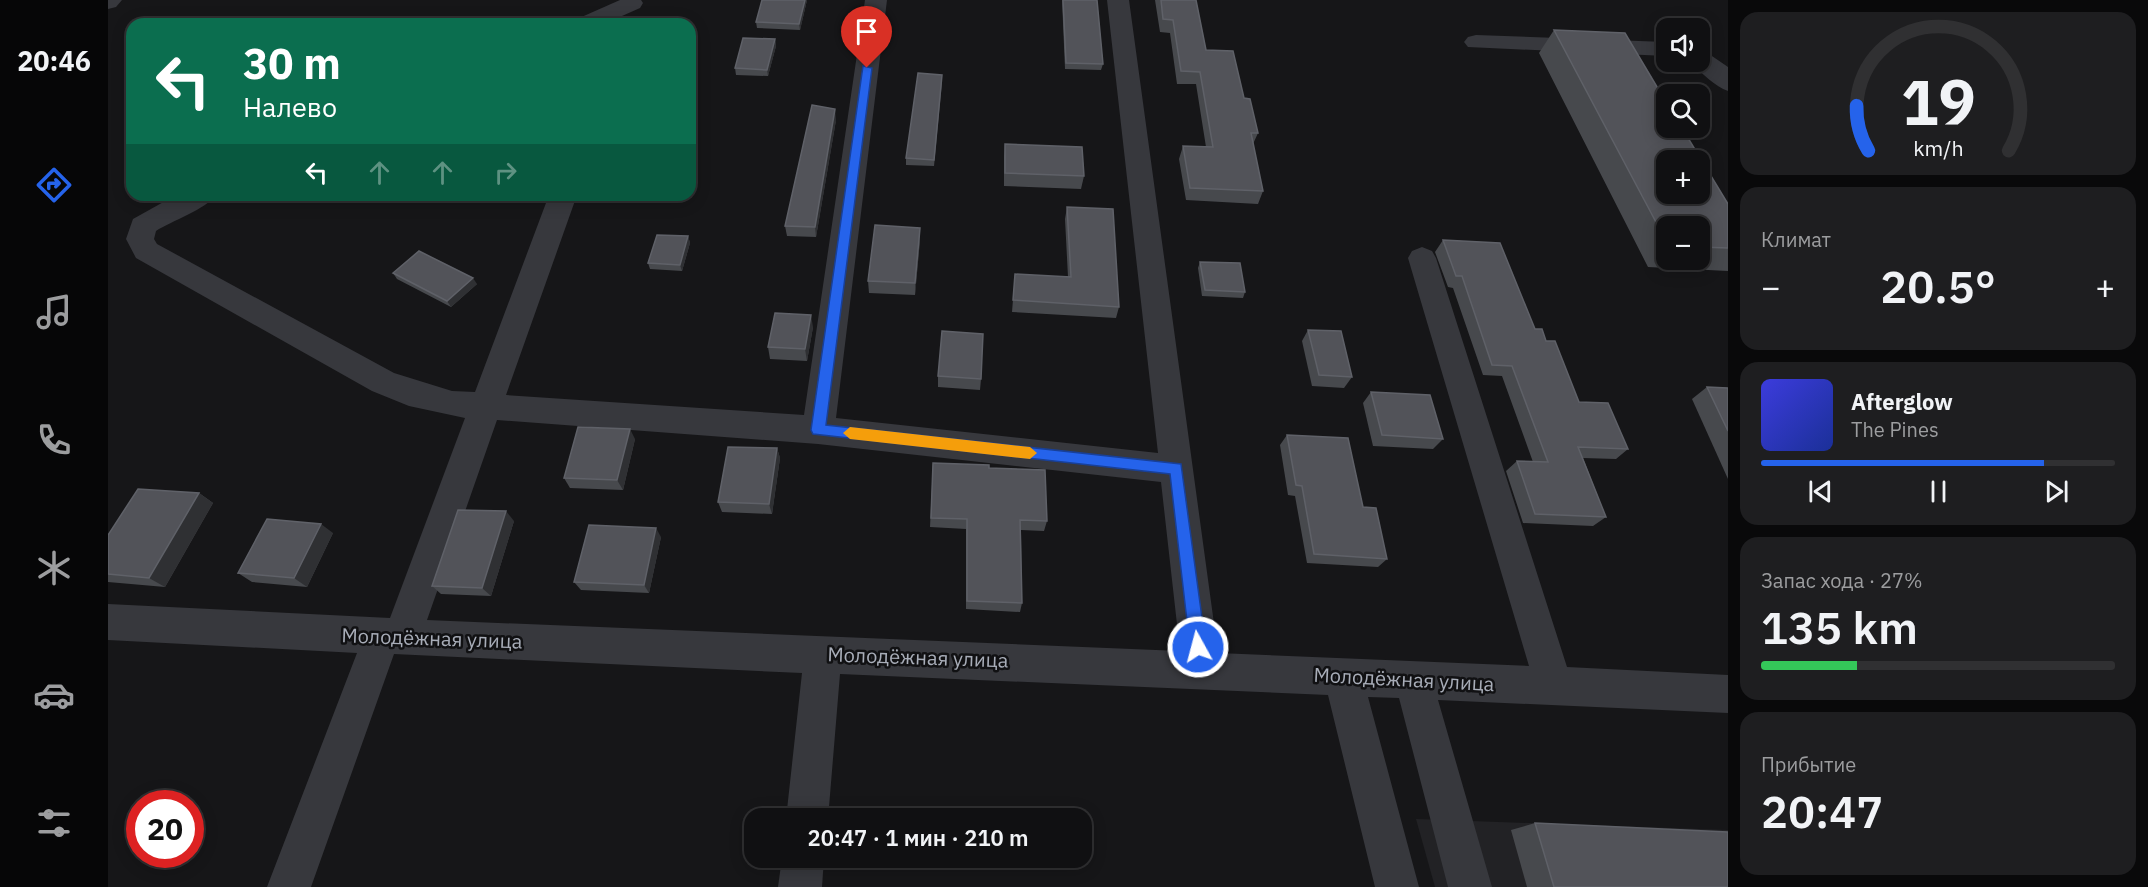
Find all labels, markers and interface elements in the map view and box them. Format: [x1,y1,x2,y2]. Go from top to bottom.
pin [841,6,892,68]
icon: arrive [850,15,883,48]
map controls [1656,18,1710,270]
button: sound [1656,18,1710,72]
text: 30 m [243,36,341,91]
icon: left [144,42,222,120]
text: 20:46 [17,43,91,78]
text: 19 [1901,61,1975,142]
button: search [1656,84,1710,138]
text: Налево [243,89,337,124]
text: km/h [1913,134,1963,162]
button: + [1656,150,1710,204]
icon: left [300,156,333,189]
icon: ahead [363,156,396,189]
icon: ahead [426,156,459,189]
icon: right [489,156,522,189]
icon: directions [33,164,75,206]
button: − [1656,216,1710,270]
text: Климат [1761,226,1831,253]
text: 20.5° [1880,257,1996,315]
text: − [1761,265,1781,308]
text: + [2095,265,2115,308]
icon: music [33,291,75,333]
text: Afterglow [1851,387,1953,416]
text: The Pines [1851,416,1939,443]
icon: phone [33,419,75,461]
icon: previous [1804,475,1837,508]
icon: pause [1922,475,1955,508]
icon: next [2040,475,2073,508]
icon: climate [33,547,75,589]
text: Запас хода · 27% [1761,567,1923,594]
text: 135 km [1761,598,1918,656]
position arrow [1166,615,1230,679]
street label: Молодёжная улица [341,621,523,655]
street label: Молодёжная улица [827,640,1009,674]
street label: Молодёжная улица [1313,661,1495,697]
icon: car [33,674,75,716]
text: Прибытие [1761,751,1856,778]
text: 20:47 [1761,782,1883,840]
speed limit sign: 20 [126,790,204,868]
icon: filters [33,802,75,844]
text: 20:47 · 1 мин · 210 m [807,823,1029,852]

